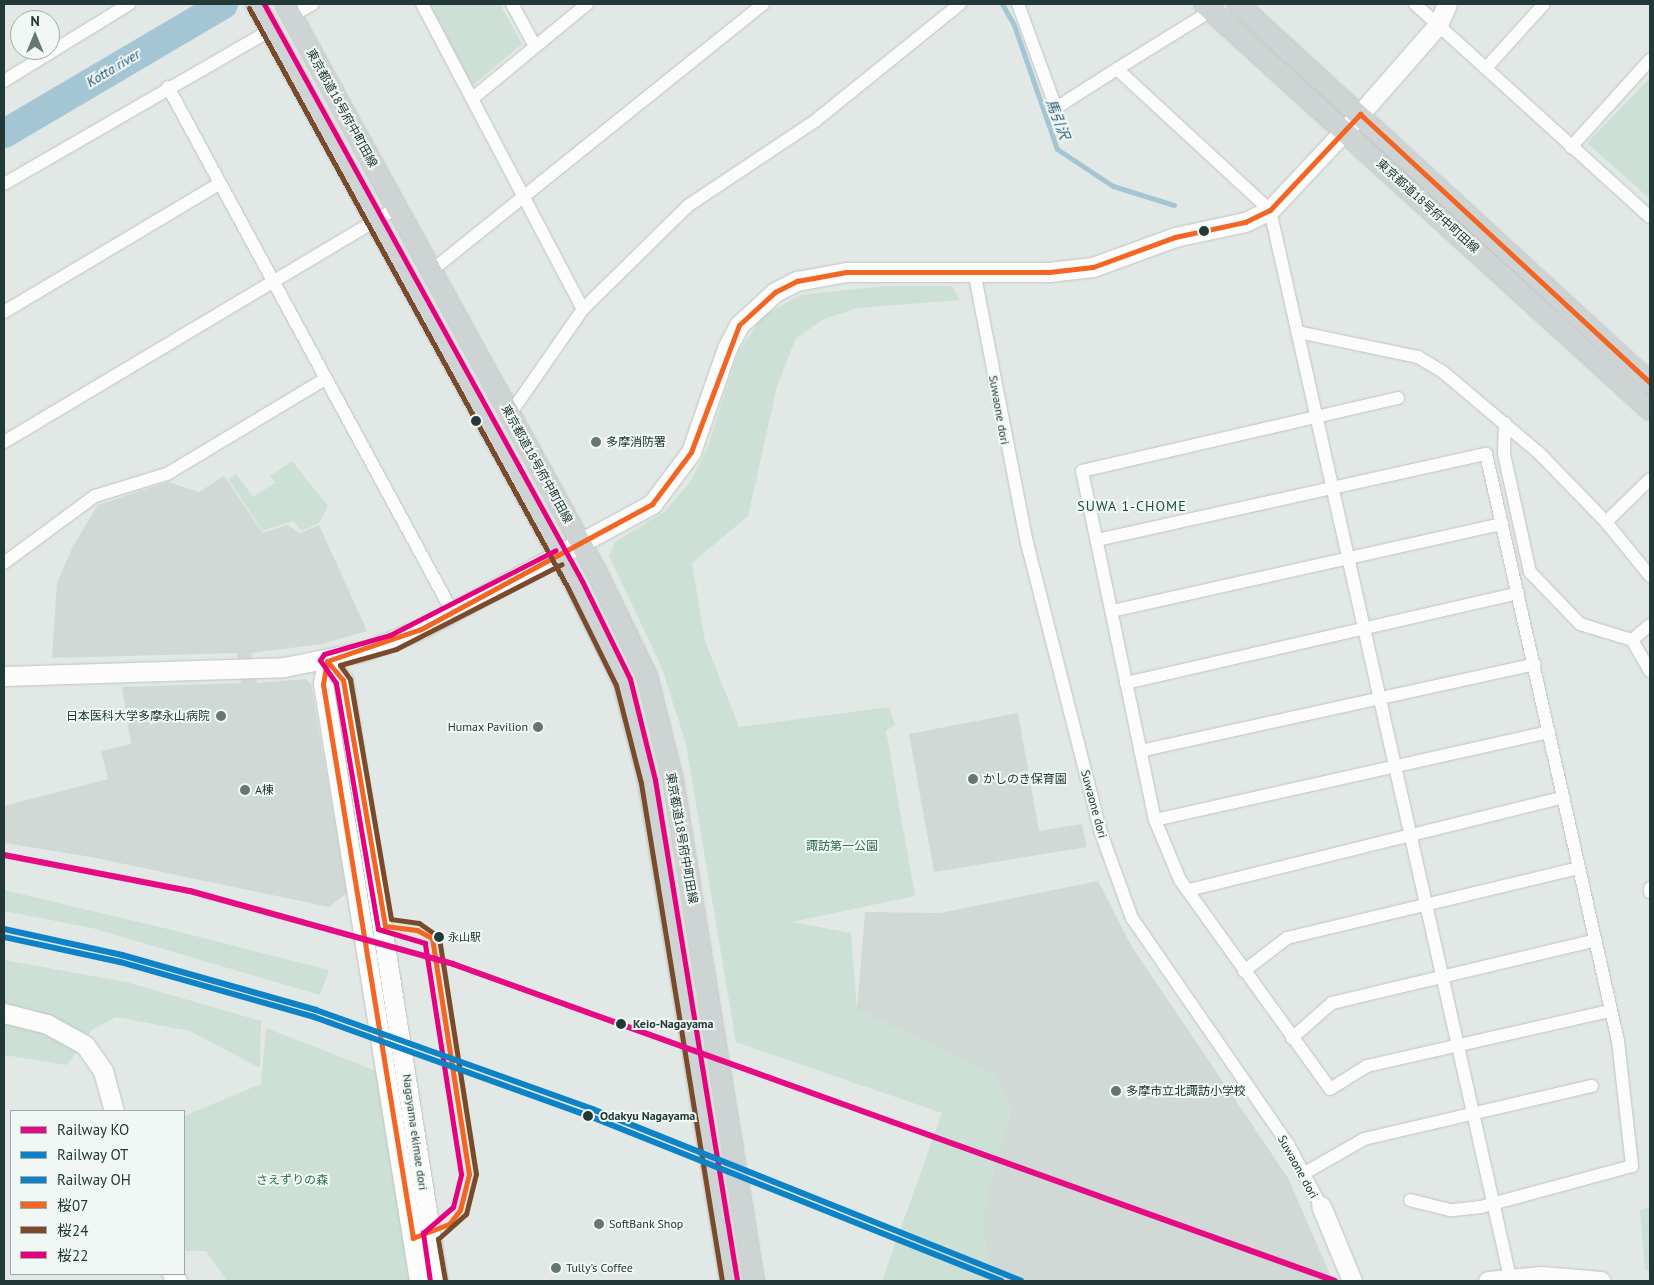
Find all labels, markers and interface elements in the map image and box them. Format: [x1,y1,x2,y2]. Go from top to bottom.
north arrow [10,10,60,60]
text: N [30,12,40,30]
water label: Kotta river [83,46,143,90]
street label: 東京都道18号府中町田線 [303,46,381,170]
water label: 馬引沢 [1043,96,1073,142]
street label: 東京都道18号府中町田線 [1374,156,1482,256]
unlabelled marker [1199,226,1209,236]
street label: Suwaone dori [986,374,1012,446]
street label: 東京都道18号府中町田線 [498,402,576,526]
unlabelled marker [471,416,481,426]
place label: 多摩消防署 [606,435,666,449]
marker: 多摩消防署 [590,436,602,448]
district label: SUWA 1-CHOME [1076,498,1188,514]
place label: 日本医科大学多摩永山病院 [66,709,210,723]
marker: 日本医科大学多摩永山病院 [214,709,228,723]
place label: Humax Pavilion [447,720,528,734]
marker: Humax Pavilion [532,721,544,733]
street label: Suwaone dori [1078,768,1110,840]
street label: 東京都道18号府中町田線 [663,771,701,905]
place label: かしのき保育園 [983,772,1067,786]
marker: かしのき保育園 [967,773,979,785]
place label: A棟 [255,783,274,797]
marker: A棟 [239,784,251,796]
park label: 諏訪第一公園 [806,839,878,853]
place label: 永山駅 [448,930,481,944]
marker: 永山駅 [434,932,444,942]
marker: Keio-Nagayama [613,1016,629,1032]
place label: Keio-Nagayama [633,1017,713,1031]
street label: Nagayama ekimae dori [400,1073,430,1191]
place label: 多摩市立北諏訪小学校 [1126,1084,1246,1098]
marker: 多摩市立北諏訪小学校 [1110,1085,1122,1097]
marker: Odakyu Nagayama [580,1108,596,1124]
place label: Odakyu Nagayama [600,1109,695,1123]
legend [10,1110,185,1275]
text: Railway KO [57,1120,129,1139]
street label: Suwaone dori [1275,1133,1321,1201]
text: Railway OT [57,1145,128,1164]
text: Railway OH [57,1170,131,1189]
park label: さえずりの森 [256,1173,328,1187]
text: 桜07 [57,1196,88,1215]
place label: SoftBank Shop [609,1217,684,1231]
marker: SoftBank Shop [593,1218,605,1230]
text: 桜24 [57,1221,88,1240]
text: 桜22 [57,1246,88,1265]
place label: Tully's Coffee [566,1261,633,1275]
marker: Tully's Coffee [550,1262,562,1274]

